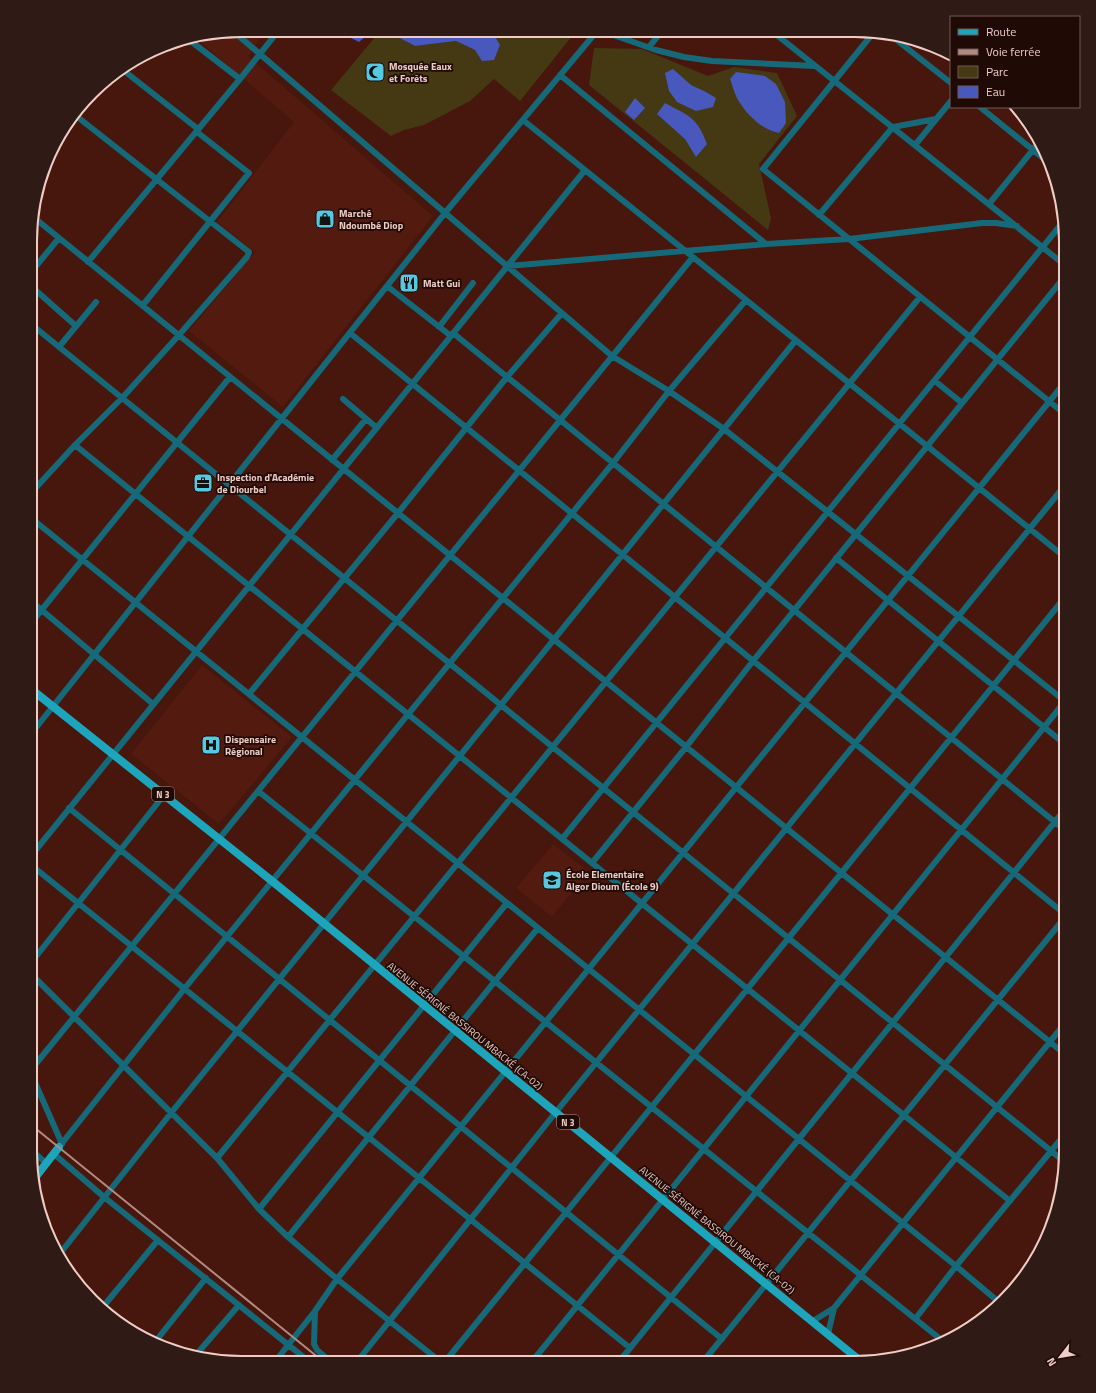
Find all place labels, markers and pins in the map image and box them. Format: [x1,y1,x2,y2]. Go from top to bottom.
place label: Mosquée Eaux et Forêts [389,59,452,86]
mosque icon: Mosquée Eaux et Forêts [364,61,386,83]
place label: Marché Ndoumbé Diop [339,206,404,233]
shop icon: Marché Ndoumbé Diop [314,208,336,230]
restaurant icon: Matt Gui [398,272,420,294]
place label: Matt Gui [423,276,460,291]
place label: Inspection d'Académie de Diourbel [217,470,314,497]
office icon: Inspection d'Académie de Diourbel [192,472,214,494]
place label: Dispensaire Régional [225,732,276,759]
hospital icon: Dispensaire Régional [200,734,222,756]
place label: École Elementaire Algor Dioum (École 9) [566,867,659,894]
school or university icon: École Elementaire Algor Dioum (École 9) [541,869,563,891]

